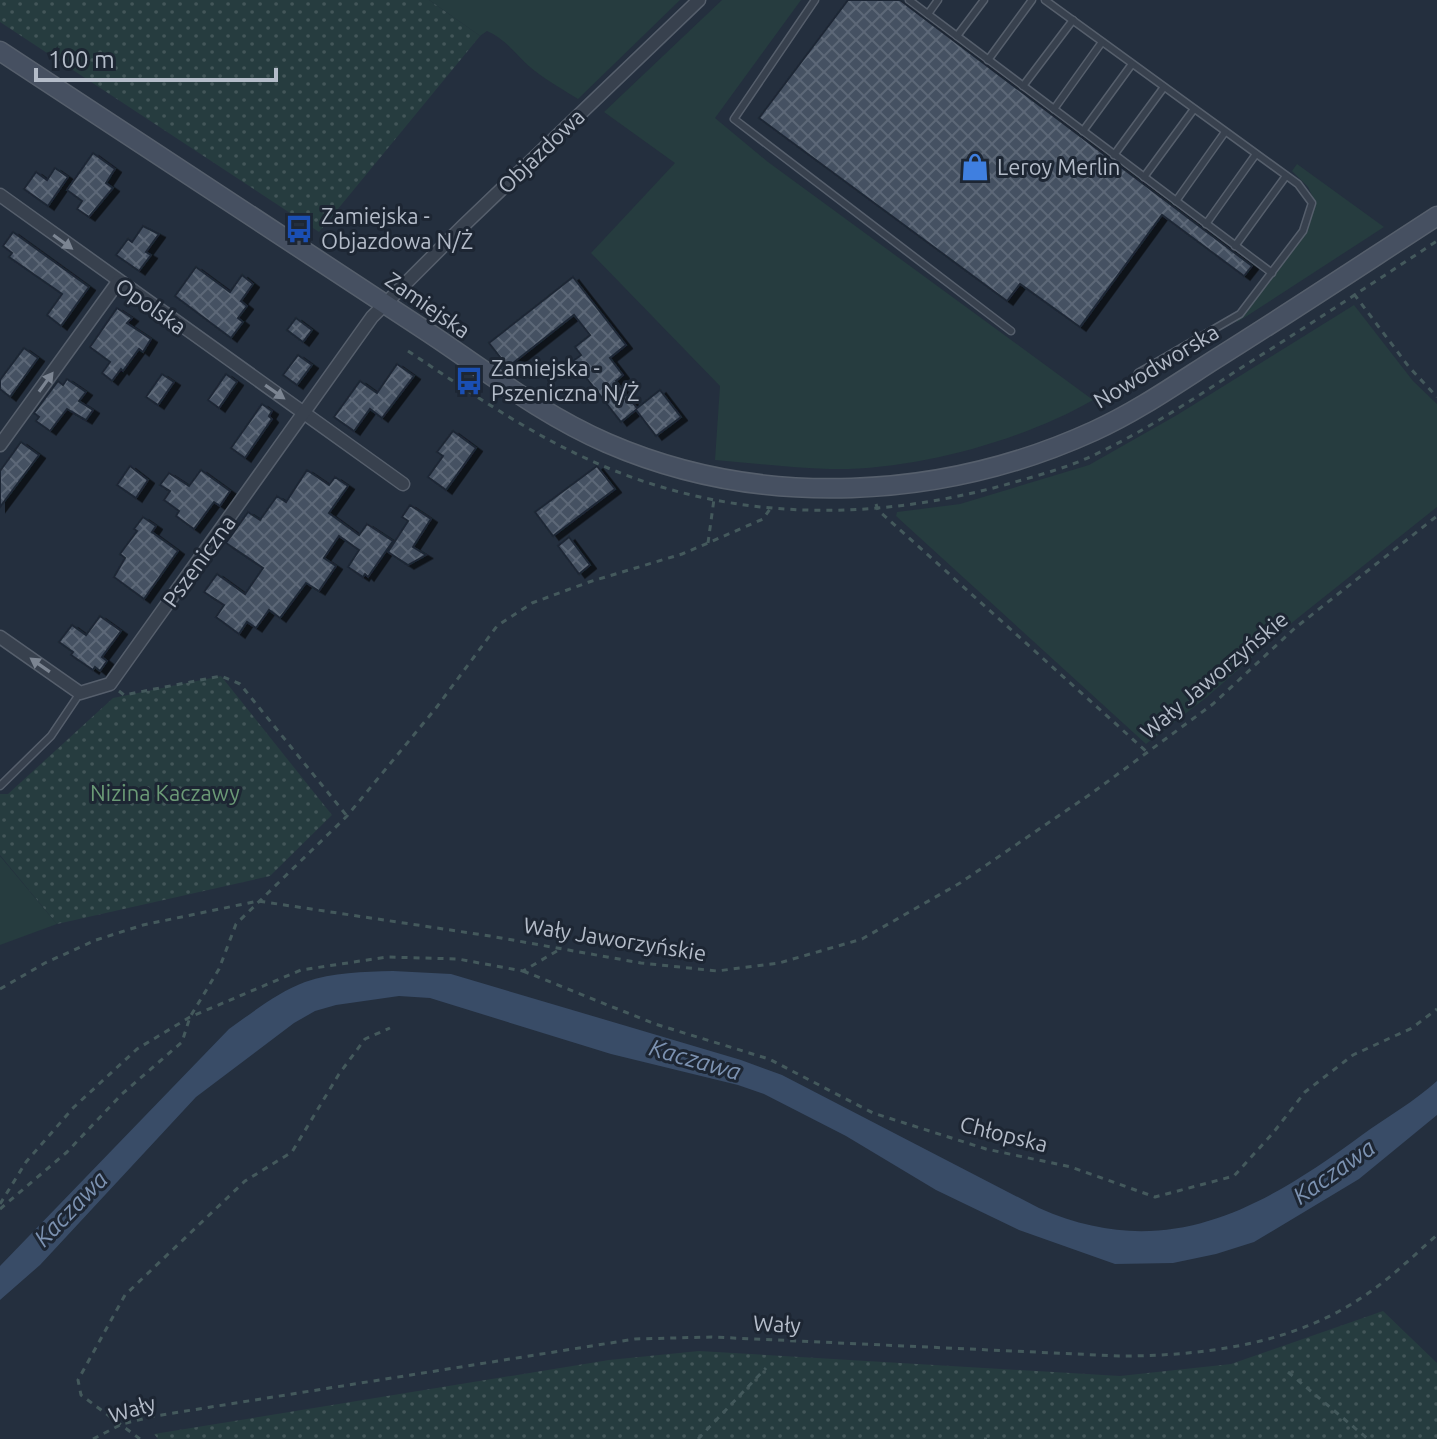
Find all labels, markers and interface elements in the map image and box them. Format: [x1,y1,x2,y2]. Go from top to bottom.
scale bar [36,32,276,82]
text: 100 m [48,46,115,73]
street label: Objazdowa [492,103,589,198]
shop icon: Leroy Merlin [960,152,990,182]
place label: Leroy Merlin [997,154,1120,179]
place label: Zamiejska - Objazdowa N/Ż [321,203,473,253]
bus stop icon: Zamiejska - Objazdowa N/Ż [284,214,314,244]
one-way arrow [52,233,73,249]
street label: Zamiejska [381,266,475,343]
street label: Opolska [111,272,191,339]
street label: Nowodworska [1089,318,1223,413]
place label: Zamiejska - Pszeniczna N/Ż [491,355,639,405]
bus stop icon: Zamiejska - Pszeniczna N/Ż [454,366,484,396]
one-way arrow [38,371,53,392]
one-way arrow [264,384,285,399]
street label: Pszeniczna [157,510,240,611]
street label: Wały Jaworzyńskie [1135,606,1292,744]
one-way arrow [30,658,51,673]
park label: Nizina Kaczawy [90,780,240,805]
street label: Wały Jaworzyńskie [522,912,708,965]
water label: Kaczawa [646,1034,744,1085]
street label: Chłopska [958,1111,1051,1156]
water label: Kaczawa [1288,1134,1380,1210]
water label: Kaczawa [28,1165,113,1252]
street label: Wały [753,1310,802,1337]
street label: Wały [105,1389,159,1427]

